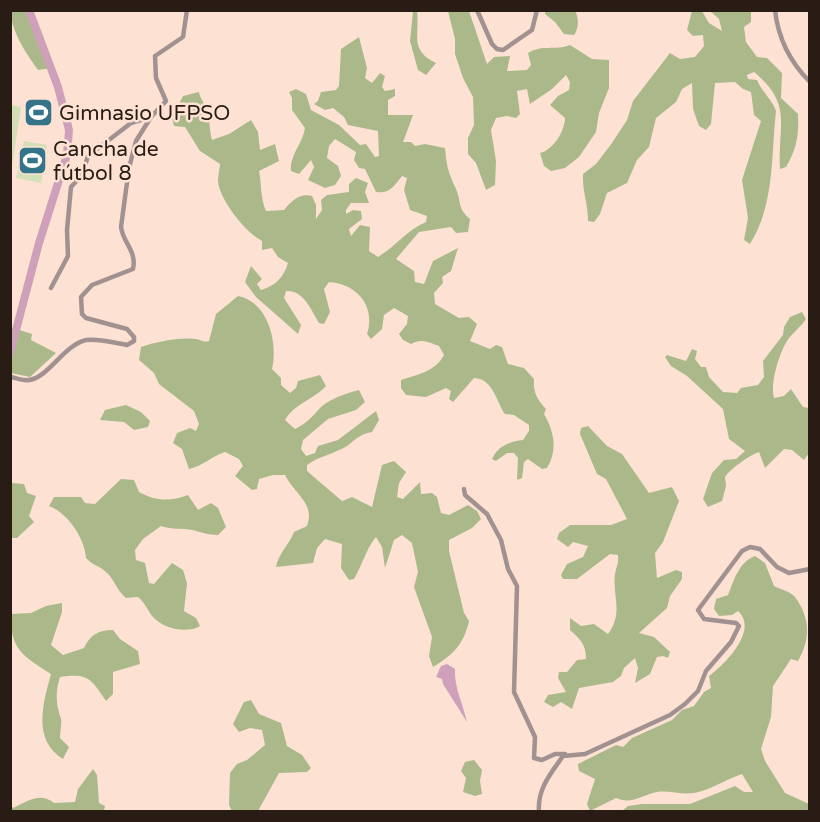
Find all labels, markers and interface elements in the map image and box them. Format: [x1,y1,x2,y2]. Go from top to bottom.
sports icon: Gimnasio UFPSO [22,97,54,129]
place label: Gimnasio UFPSO [59,101,230,126]
place label: Cancha de fútbol 8 [53,137,159,186]
sports icon: Cancha de fútbol 8 [16,145,48,177]

